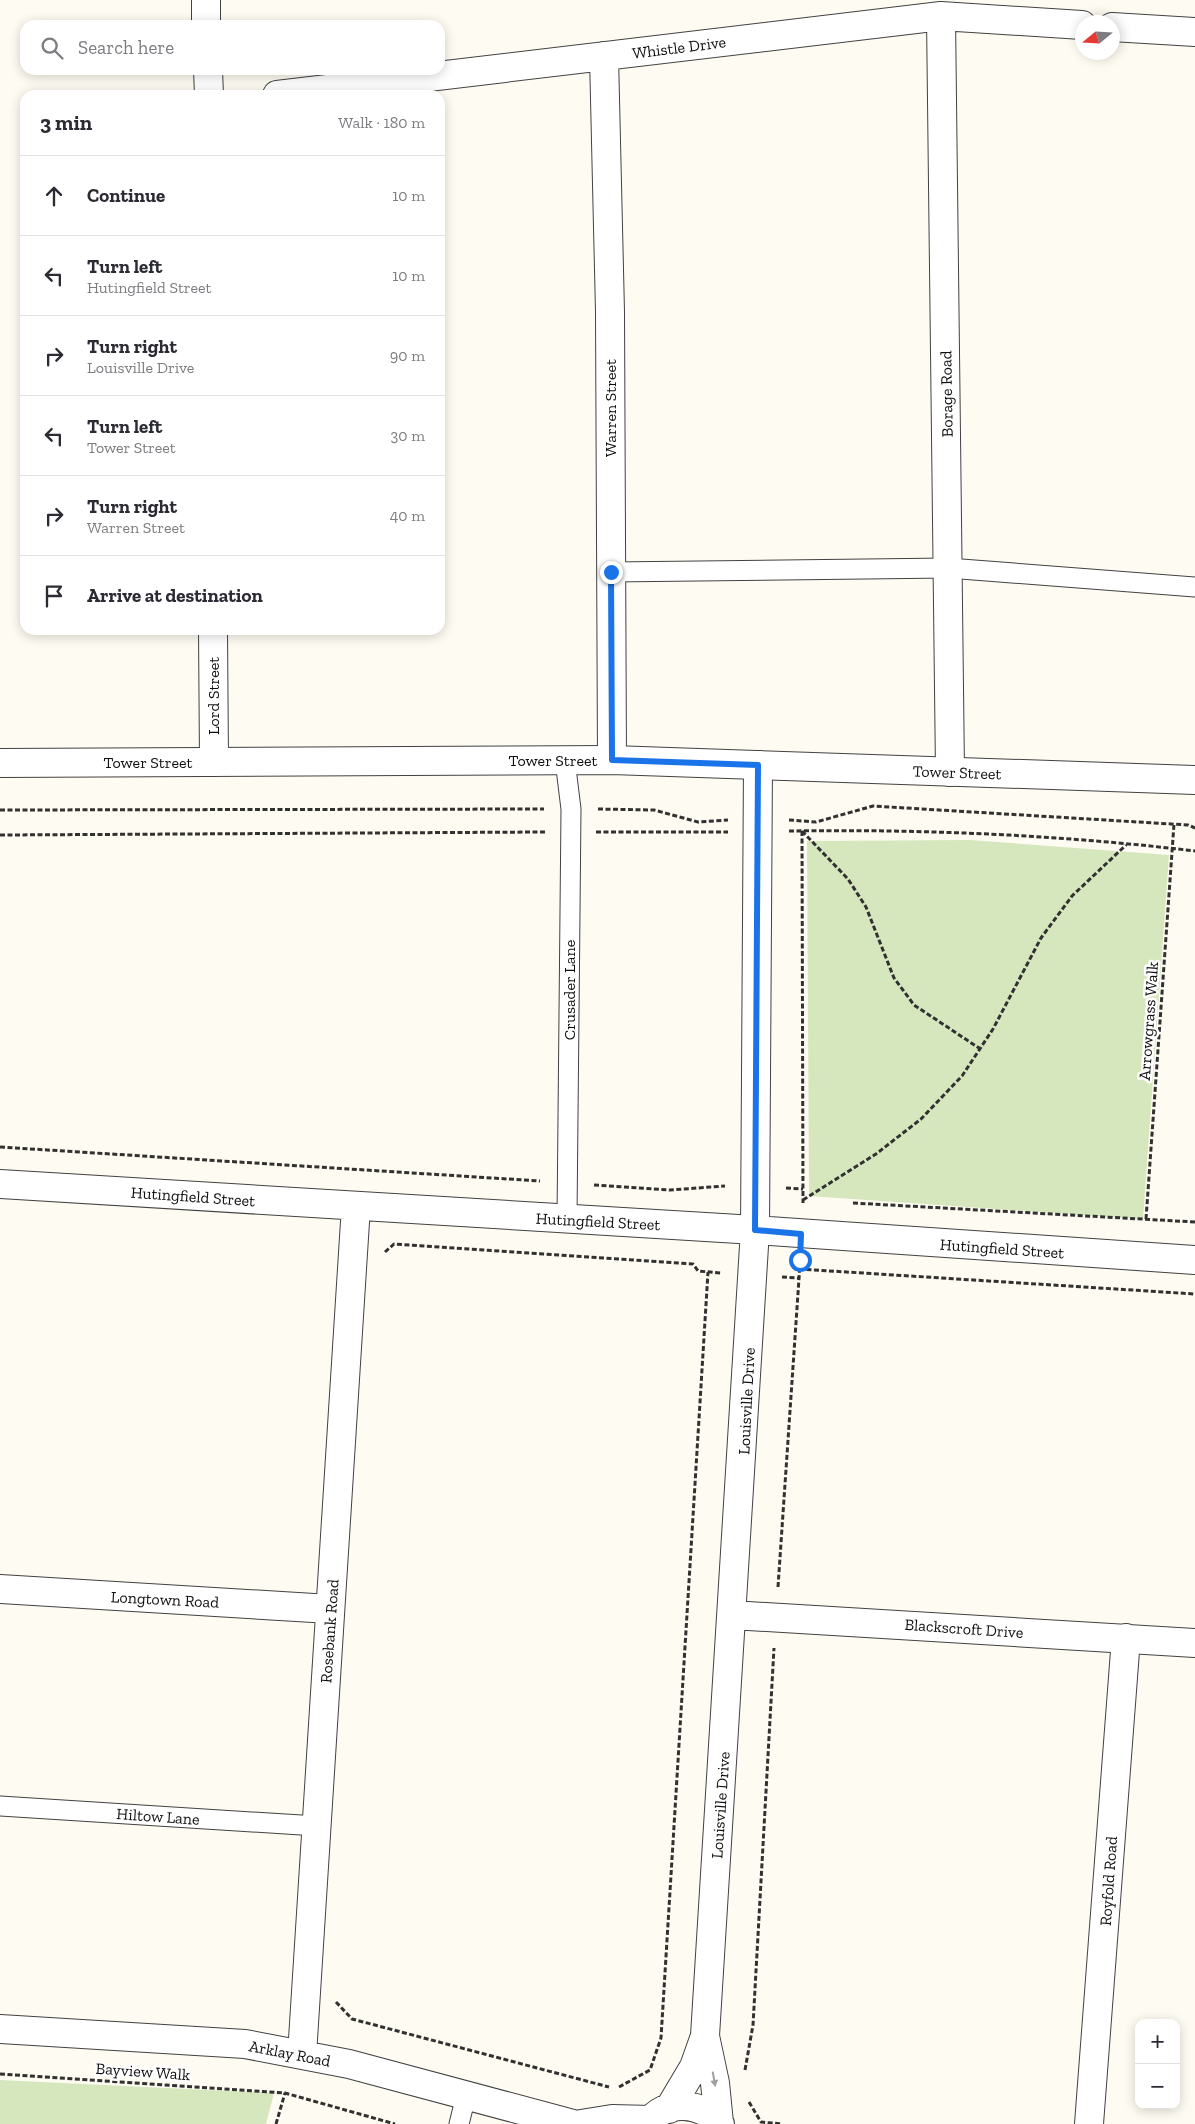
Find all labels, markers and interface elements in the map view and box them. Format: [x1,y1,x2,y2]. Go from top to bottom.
north arrow [1075,15,1120,60]
search box [20,20,445,75]
street label: Whistle Drive [631,32,727,63]
icon: search [38,34,66,62]
text: Search here [78,36,174,59]
text: 3 min [40,110,92,135]
text: Walk · 180 m [338,113,425,132]
icon: ahead [40,182,68,210]
text: Continue [87,184,165,207]
text: 10 m [392,186,425,205]
text: Turn left [87,255,162,278]
icon: left [40,262,68,290]
text: 10 m [392,266,425,285]
text: Hutingfield Street [87,278,212,297]
text: Turn right [87,335,177,358]
icon: right [40,342,68,370]
text: 90 m [390,346,425,365]
street label: Borage Road [936,350,957,437]
text: Louisville Drive [87,358,194,377]
street label: Warren Street [601,359,620,457]
text: Turn left [87,415,162,438]
icon: left [40,422,68,450]
text: 30 m [391,426,425,445]
text: Tower Street [87,438,176,457]
text: Turn right [87,495,177,518]
icon: right [40,502,68,530]
text: 40 m [390,506,425,525]
text: Warren Street [87,518,185,537]
route end [600,561,623,584]
icon: arrive [40,582,68,610]
text: Arrive at destination [87,584,263,607]
street label: Lord Street [204,657,223,735]
street label: Tower Street [509,751,597,770]
street label: Tower Street [104,753,192,772]
street label: Tower Street [912,761,1002,784]
street label: Crusader Lane [560,940,579,1040]
street label: Arrowgrass Walk [1135,960,1162,1081]
street label: Hutingfield Street [130,1183,256,1210]
street label: Hutingfield Street [535,1209,661,1234]
street label: Hutingfield Street [939,1235,1065,1262]
route start [789,1249,812,1272]
street label: Louisville Drive [734,1347,759,1455]
street label: Rosebank Road [316,1578,343,1684]
street label: Longtown Road [110,1587,220,1612]
street label: Blackscroft Drive [904,1615,1024,1642]
street label: Louisville Drive [707,1751,734,1859]
street label: Hiltow Lane [116,1804,200,1829]
street label: Royfold Road [1096,1835,1121,1927]
map controls [1135,2019,1180,2109]
button: + [1135,2019,1180,2064]
street label: Arklay Road [247,2036,333,2071]
street label: Bayview Walk [95,2059,192,2084]
button: − [1135,2064,1180,2109]
one-way arrow [711,2071,719,2087]

